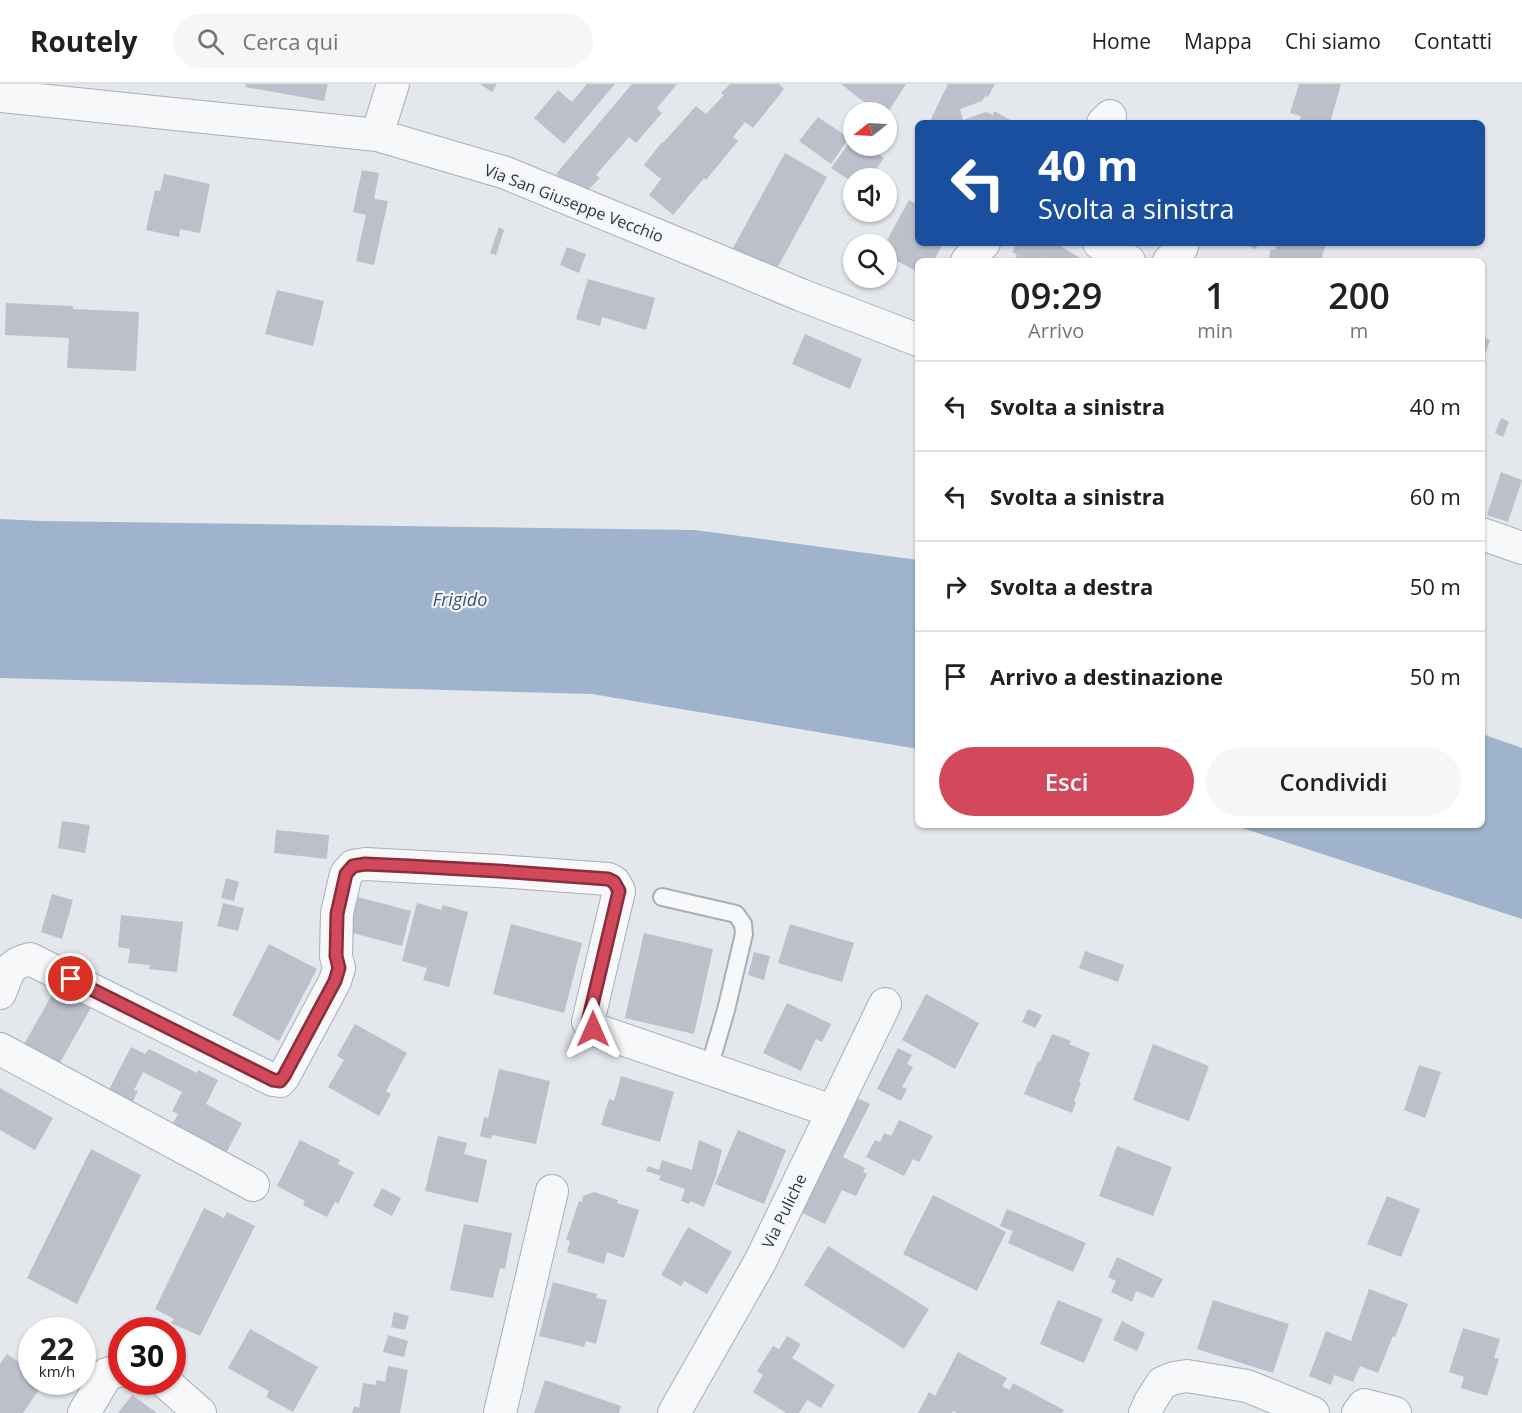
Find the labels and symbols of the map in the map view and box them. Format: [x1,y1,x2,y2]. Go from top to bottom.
north arrow [843,102,897,156]
street label: Via San Giuseppe Vecchio [481,159,667,247]
water label: Frigido [433,587,487,611]
pin [45,953,96,1004]
position arrow [561,997,625,1061]
street label: Via Puliche [756,1170,812,1252]
speed limit sign: 30 [108,1317,186,1395]

